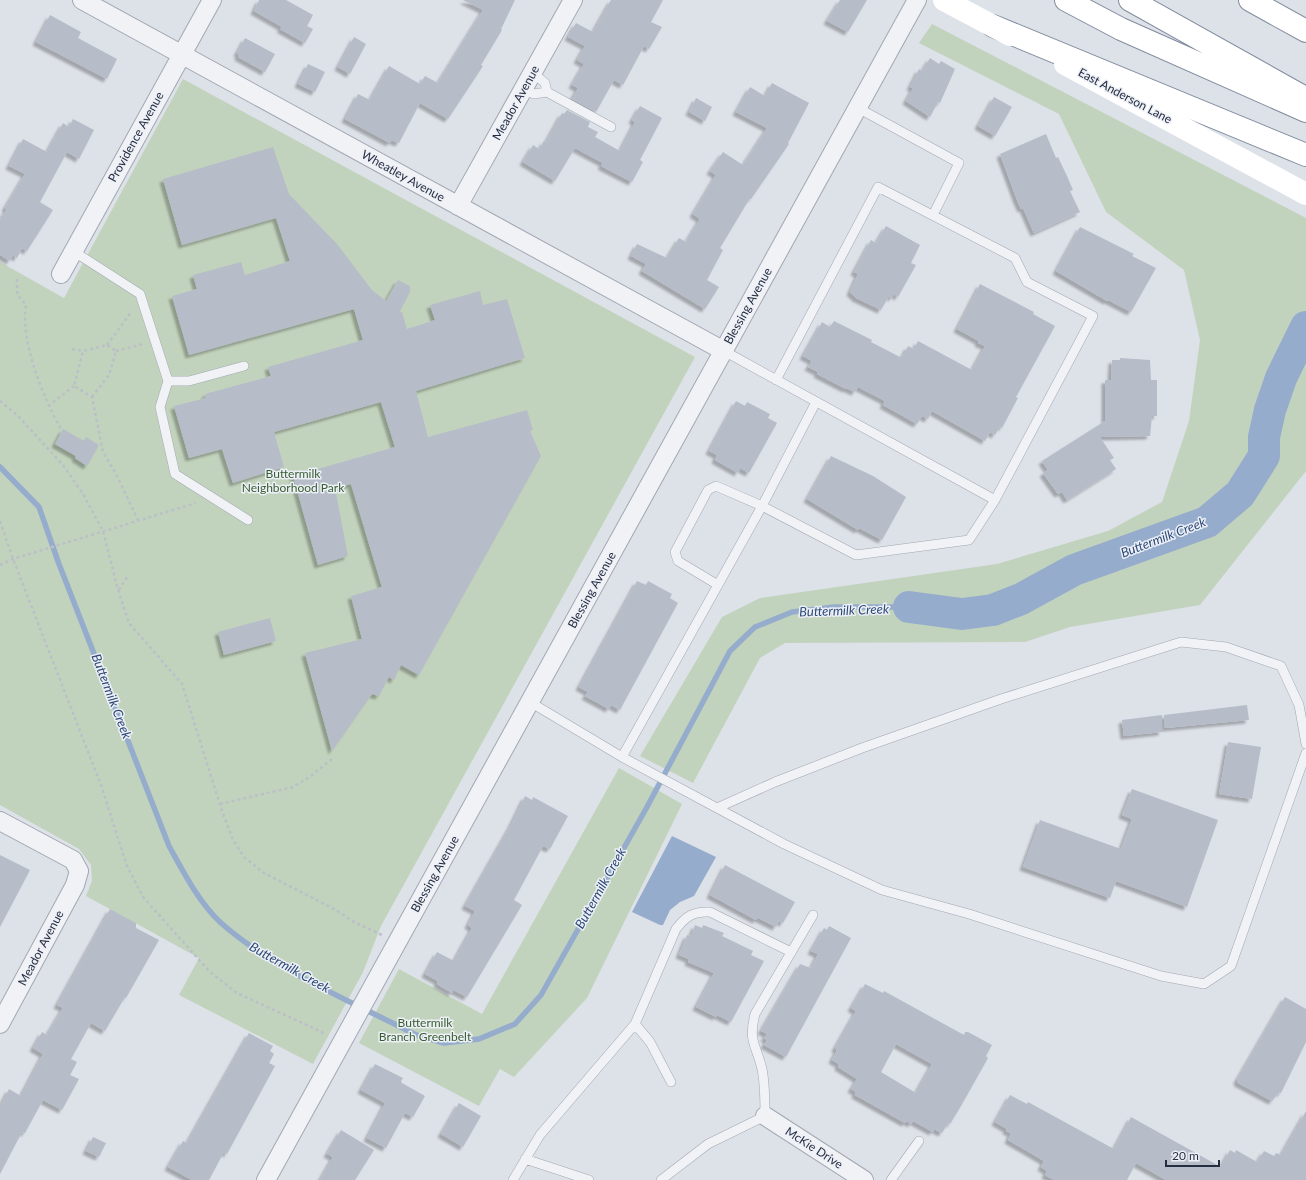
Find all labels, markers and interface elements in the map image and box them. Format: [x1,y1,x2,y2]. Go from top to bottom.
street label: Meador Avenue [489,63,542,143]
street label: East Anderson Lane [1076,64,1175,127]
street label: Providence Avenue [105,89,167,185]
street label: Wheatley Avenue [359,146,448,205]
street label: Blessing Avenue [720,265,775,347]
park label: Buttermilk Neighborhood Park [242,466,345,495]
water label: Buttermilk Creek [1118,513,1209,561]
street label: Blessing Avenue [564,549,619,631]
water label: Buttermilk Creek [799,600,890,620]
water label: Buttermilk Creek [88,651,136,742]
street label: Blessing Avenue [407,833,462,915]
water label: Buttermilk Creek [571,844,629,931]
street label: Meador Avenue [14,907,67,988]
water label: Buttermilk Creek [247,938,334,996]
park label: Buttermilk Branch Greenbelt [379,1015,472,1044]
street label: McKie Drive [783,1123,846,1172]
scale bar [1166,1142,1219,1168]
text: 20 m [1172,1148,1199,1163]

